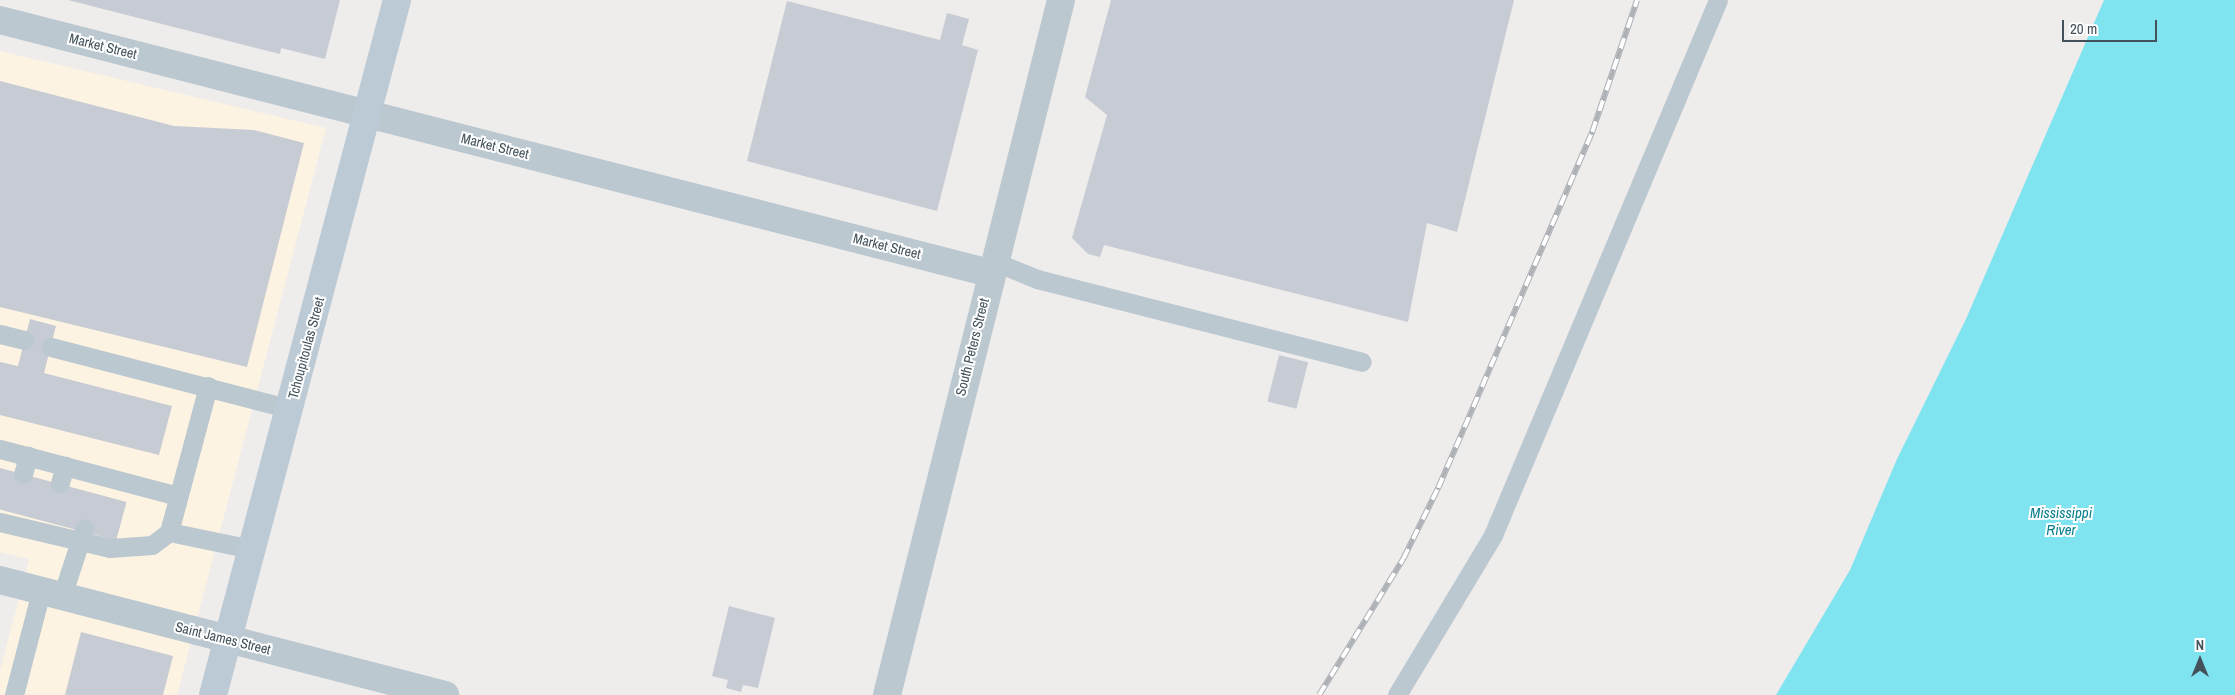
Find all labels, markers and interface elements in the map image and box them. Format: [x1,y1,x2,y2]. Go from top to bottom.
scale bar [2065,10,2160,42]
text: 20 m [2070,18,2097,39]
street label: Market Street [68,30,138,62]
street label: Market Street [460,130,530,162]
street label: Market Street [852,230,922,262]
street label: Tchoupitoulas Street [284,295,328,401]
street label: South Peters Street [952,296,992,398]
water label: Mississippi River [2030,503,2092,538]
street label: Saint James Street [174,618,272,658]
north arrow [2175,635,2225,685]
text: N [2196,636,2204,654]

